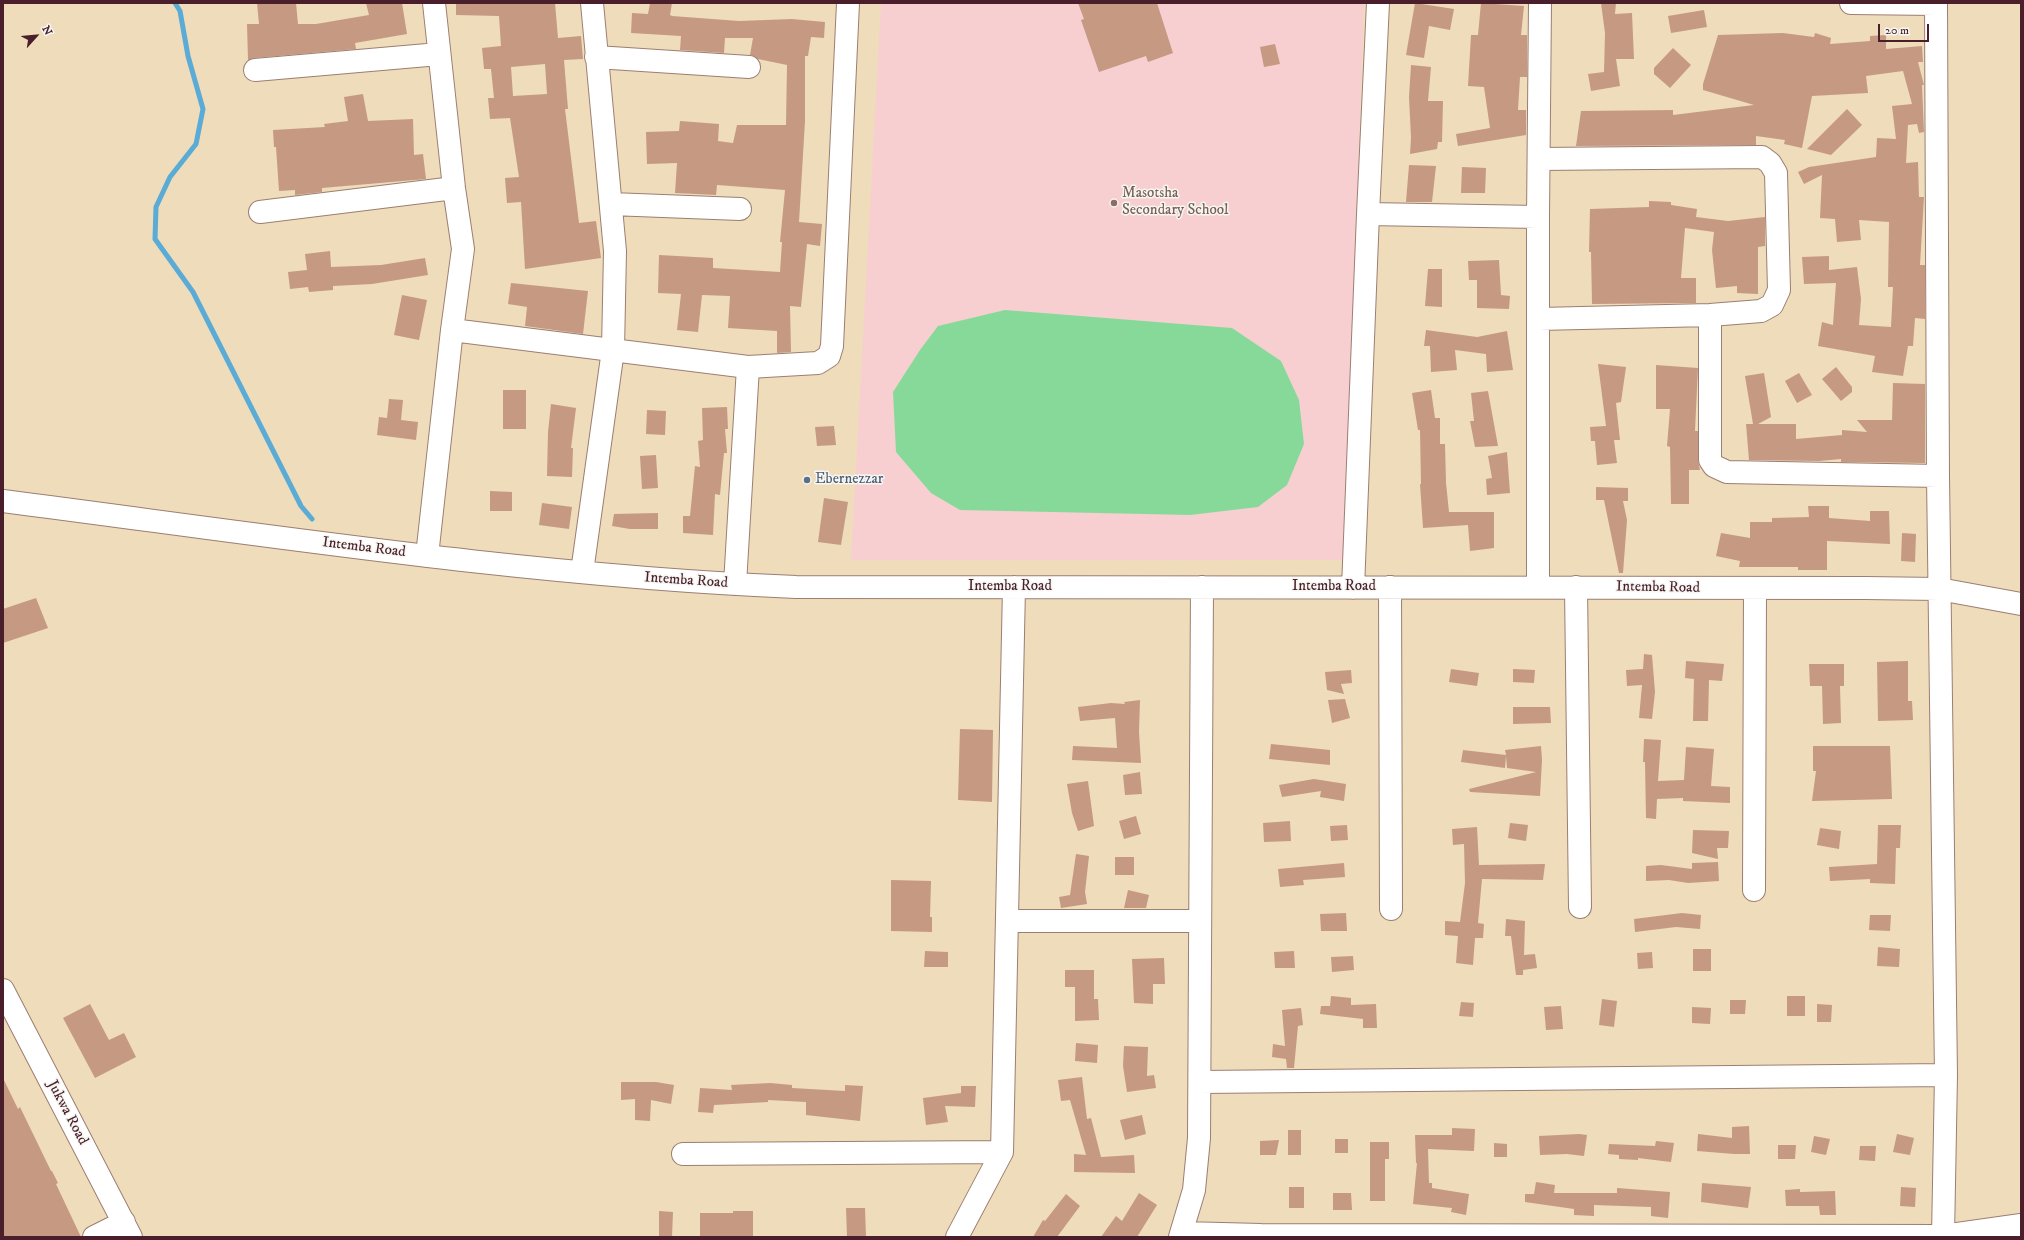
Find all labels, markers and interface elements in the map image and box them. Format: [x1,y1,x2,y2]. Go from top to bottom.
north arrow [16,16,56,56]
scale bar [1880,16,1931,42]
text: N [38,23,55,38]
text: 20 m [1885,23,1909,38]
place label: Masotsha Secondary School [1122,185,1229,220]
marker: Masotsha Secondary School [1109,198,1119,208]
place label: Ebernezzar [815,471,883,489]
marker: Ebernezzar [802,475,812,485]
street label: Intemba Road [321,534,407,562]
street label: Intemba Road [644,569,728,593]
street label: Intemba Road [968,578,1052,596]
street label: Intemba Road [1292,578,1376,596]
street label: Intemba Road [1616,578,1700,598]
street label: Jukwa Road [42,1078,92,1148]

